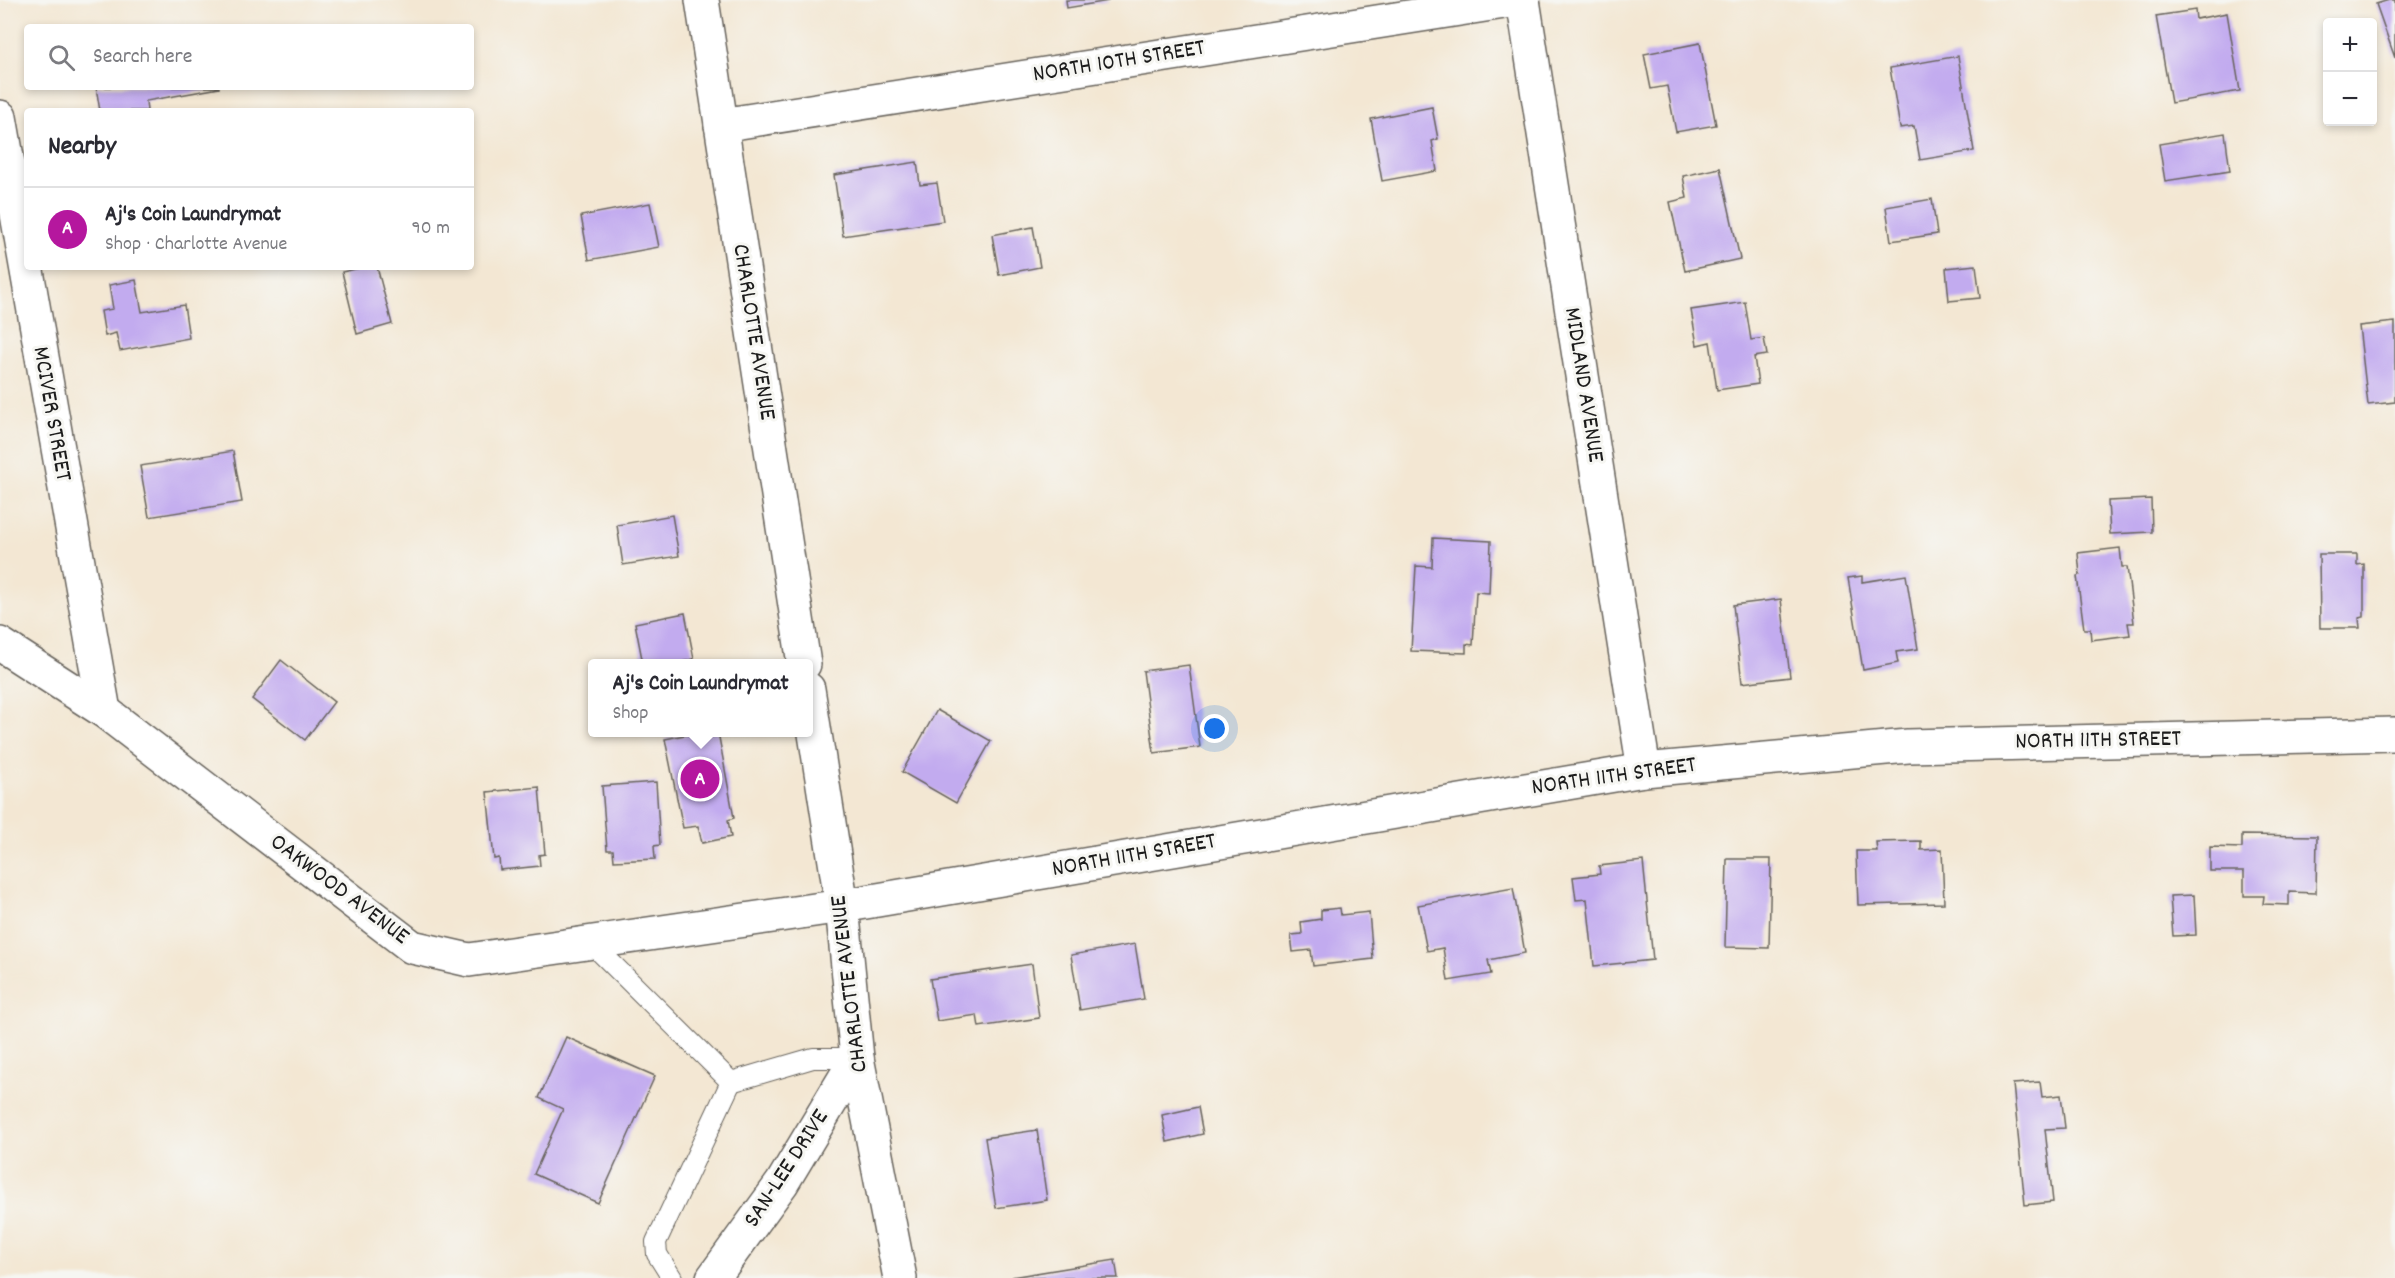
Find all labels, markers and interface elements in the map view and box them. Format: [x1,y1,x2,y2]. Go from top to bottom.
map controls [2323,18,2377,126]
button: + [2323,18,2377,72]
search box [24,24,474,90]
street label: NORTH 10TH STREET [1031,32,1208,92]
icon: search [45,41,78,74]
text: Search here [93,42,192,73]
button: − [2323,72,2377,126]
text: Nearby [48,129,116,166]
text: Aj's Coin Laundrymat [105,200,281,231]
text: A [62,215,73,243]
text: 90 m [412,215,450,243]
text: Shop · Charlotte Avenue [105,231,287,259]
street label: CHARLOTTE AVENUE [722,241,784,423]
street label: MIDLAND AVENUE [1554,305,1612,465]
street label: MCIVER STREET [22,344,80,484]
popup [588,659,813,737]
text: Aj's Coin Laundrymat [612,669,789,700]
text: Shop [612,700,649,728]
your location [1200,714,1229,743]
street label: NORTH 11TH STREET [2015,723,2182,759]
street label: NORTH 11TH STREET [1530,749,1699,805]
pin: A [680,756,720,802]
street label: NORTH 11TH STREET [1049,825,1219,887]
street label: OAKWOOD AVENUE [262,826,416,954]
street label: CHARLOTTE AVENUE [822,893,878,1074]
street label: SAN-LEE DRIVE [736,1103,838,1235]

